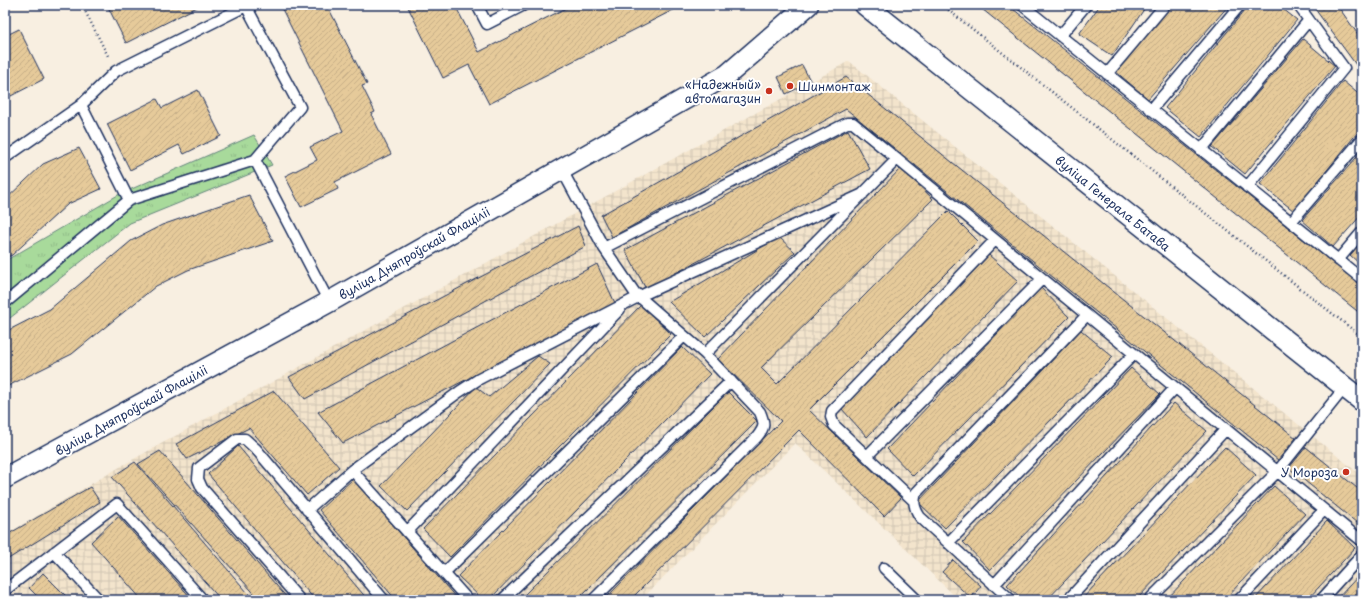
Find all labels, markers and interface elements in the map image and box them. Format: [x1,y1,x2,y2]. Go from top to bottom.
place label: «Надежный» автомагазин [685,75,761,107]
place label: Шинмонтаж [798,77,871,95]
marker: Шинмонтаж [785,81,795,91]
marker: «Надежный» автомагазин [764,86,774,96]
street label: вуліца Генерала Батава [1051,151,1175,256]
street label: вуліца Дняпроўскай Флаціліі [335,202,493,304]
street label: вуліца Дняпроўскай Флаціліі [51,360,211,460]
place label: У Мороза [1281,463,1339,481]
marker: У Мороза [1341,467,1351,477]

